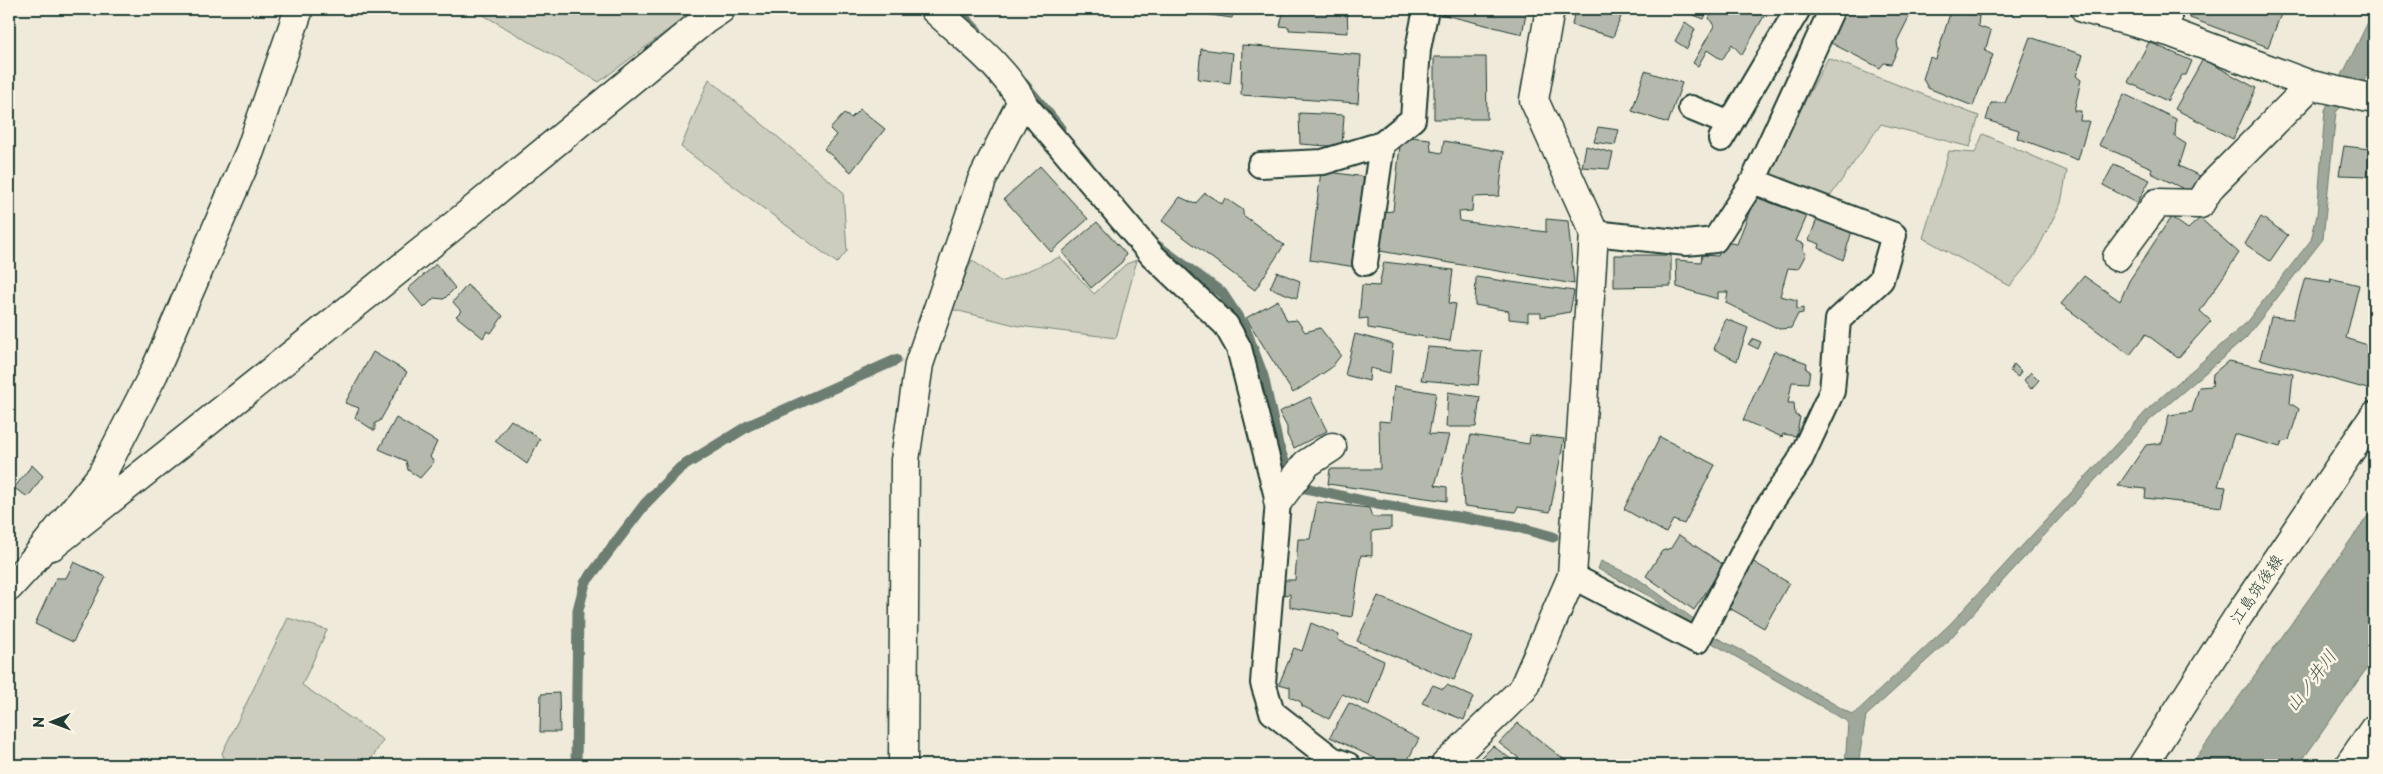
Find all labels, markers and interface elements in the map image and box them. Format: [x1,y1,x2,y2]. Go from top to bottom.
street label: 江島筑後線 [2223,549,2287,628]
water label: 山ノ井川 [2277,643,2342,717]
north arrow [28,696,78,746]
text: N [28,717,49,728]

